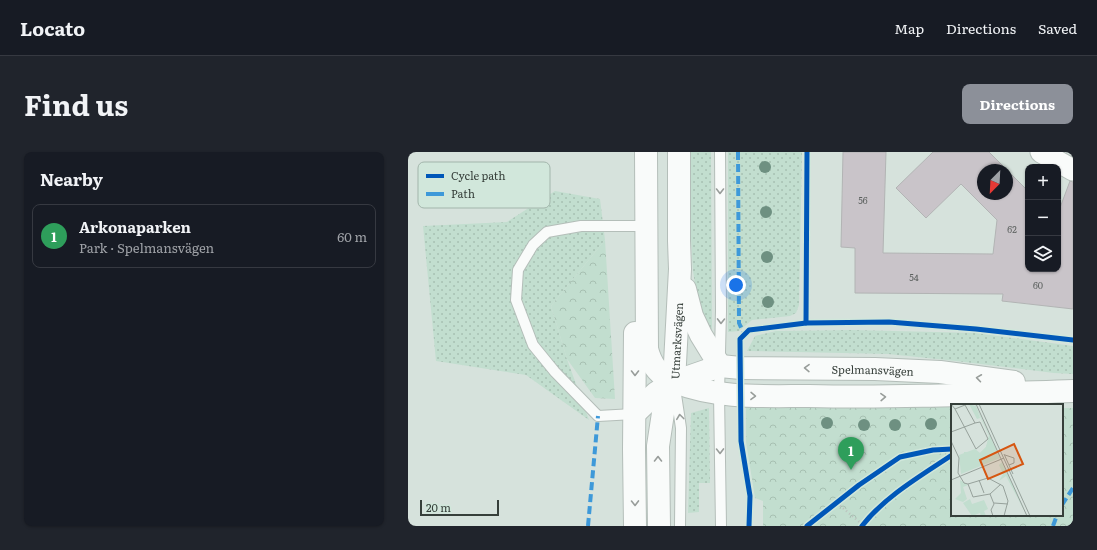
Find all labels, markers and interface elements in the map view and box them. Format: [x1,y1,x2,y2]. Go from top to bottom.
text: Locato [20,14,85,42]
text: Map [894,18,924,38]
text: Directions [946,18,1016,38]
text: Saved [1038,18,1077,38]
text: Find us [24,83,128,125]
button: Directions [962,84,1073,124]
legend [418,162,550,208]
north arrow [977,164,1013,200]
map controls [1025,164,1061,272]
button: + [1025,164,1061,200]
text: Nearby [40,166,103,191]
text: Cycle path [451,167,506,183]
text: Path [451,185,475,201]
one-way arrow [716,188,724,194]
house number: 56 [858,193,868,207]
button: − [1025,200,1061,236]
text: Arkonaparken [79,215,191,238]
house number: 62 [1007,222,1017,236]
text: 1 [51,227,57,246]
text: 60 m [337,227,367,246]
button: layers [1025,236,1061,272]
text: Park · Spelmansvägen [79,238,214,257]
house number: 54 [909,270,919,284]
your location [726,275,746,295]
house number: 60 [1033,278,1043,292]
street label: Utmarksvägen [666,302,686,380]
one-way arrow [717,318,725,324]
street label: Spelmansvägen [832,361,914,379]
one-way arrow [804,364,810,372]
one-way arrow [630,370,639,376]
one-way arrow [976,374,982,383]
one-way arrow [750,392,756,400]
one-way arrow [880,393,886,401]
inset map [951,404,1063,516]
one-way arrow [675,414,684,420]
pin: 1 [838,437,864,470]
one-way arrow [716,448,724,454]
one-way arrow [654,456,662,462]
scale bar [420,498,499,517]
text: 20 m [426,499,451,515]
one-way arrow [631,500,639,506]

